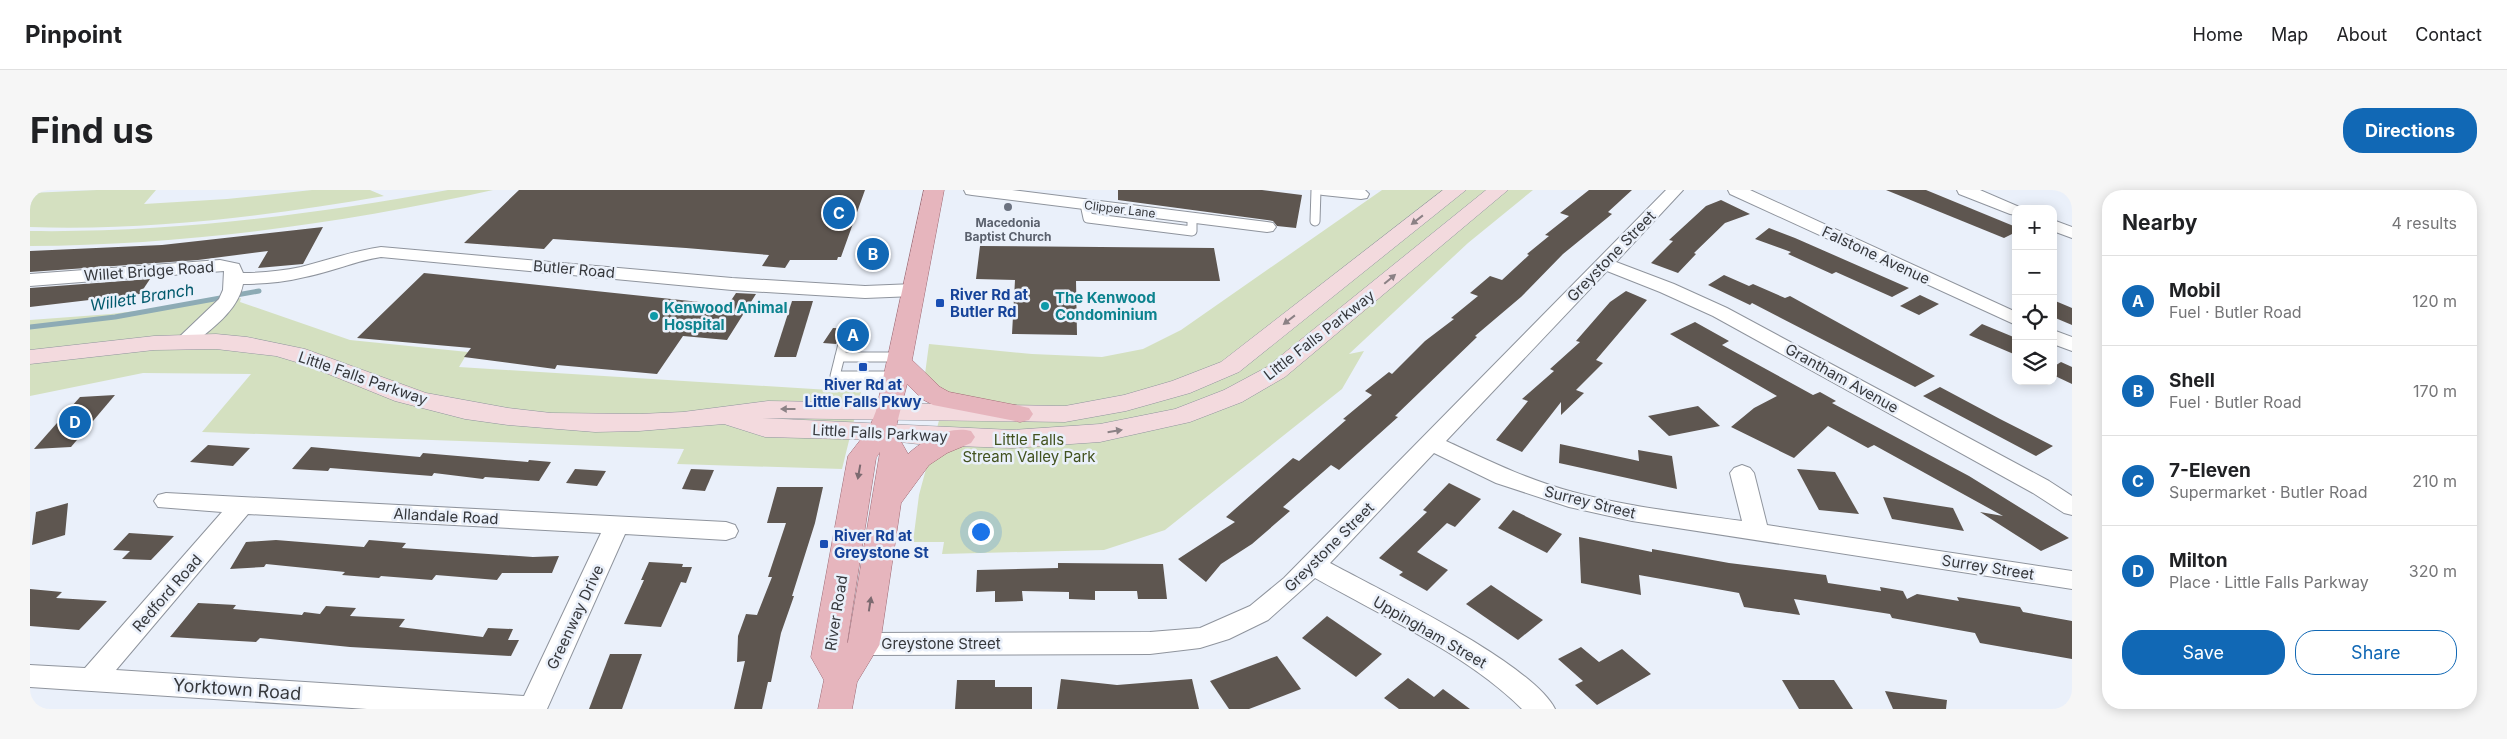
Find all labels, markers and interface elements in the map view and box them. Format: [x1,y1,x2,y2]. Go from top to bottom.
text: Pinpoint [25,20,122,49]
text: Home [2193,24,2243,45]
text: Map [2271,24,2308,45]
text: About [2336,24,2387,45]
text: Contact [2415,24,2482,45]
button: Directions [2343,108,2477,153]
text: Find us [30,109,154,151]
pin: C [823,194,855,232]
street label: Clipper Lane [1083,197,1157,221]
marker: Macedonia Baptist Church [1002,201,1014,213]
map controls [2012,205,2057,385]
button: + [2012,205,2057,250]
street label: Greystone Street [1563,206,1659,306]
text: Nearby [2122,210,2197,235]
text: 4 results [2392,213,2457,233]
place label: Macedonia Baptist Church [964,215,1052,244]
one-way arrow [1410,215,1424,225]
street label: Falstone Avenue [1819,222,1933,288]
pin: B [857,235,889,273]
button: − [2012,250,2057,295]
street label: Butler Road [532,256,616,282]
street label: Willet Bridge Road [83,257,215,285]
one-way arrow [1383,274,1396,285]
water label: Willett Branch [88,279,196,315]
text: Mobil [2169,279,2221,302]
place label: River Rd at Butler Rd [950,285,1029,321]
street label: Little Falls Parkway [1260,285,1379,384]
place label: The Kenwood Condominium [1055,288,1157,324]
text: A [2132,291,2144,311]
text: 120 m [2412,291,2457,311]
button: locate [2012,295,2057,340]
marker: River Rd at Butler Rd [934,297,946,309]
place label: Kenwood Animal Hospital [664,298,788,334]
marker: The Kenwood Condominium [1039,300,1051,312]
text: Fuel · Butler Road [2169,302,2302,322]
marker: Kenwood Animal Hospital [648,310,660,322]
one-way arrow [1283,315,1296,326]
pin: A [837,316,869,354]
street label: Grantham Avenue [1782,339,1902,417]
button: layers [2012,340,2057,385]
street label: Little Falls Parkway [296,347,431,409]
marker: River Rd at Little Falls Pkwy [857,361,869,373]
text: Shell [2169,369,2215,392]
place label: River Rd at Little Falls Pkwy [804,375,922,411]
text: B [2133,381,2143,401]
text: 170 m [2413,381,2457,401]
text: Fuel · Butler Road [2169,392,2302,412]
pin: D [59,403,91,441]
one-way arrow [780,405,796,413]
street label: Little Falls Parkway [812,420,949,446]
one-way arrow [1107,426,1123,434]
park label: Little Falls Stream Valley Park [962,430,1096,466]
text: 7-Eleven [2169,459,2251,482]
one-way arrow [855,465,863,481]
text: C [2132,471,2144,491]
text: 210 m [2412,471,2457,491]
street label: Surrey Street [1542,482,1638,523]
text: Supermarket · Butler Road [2169,482,2367,502]
street label: Greystone Street [1280,498,1378,596]
street label: Allandale Road [393,504,499,528]
your location [968,519,994,545]
place label: River Rd at Greystone St [834,526,929,562]
marker: River Rd at Greystone St [818,538,830,550]
text: Milton [2169,549,2228,572]
street label: Redford Road [128,550,206,636]
street label: Surrey Street [1940,550,2036,584]
text: D [2132,561,2144,581]
text: 320 m [2409,561,2457,581]
street label: Greenway Drive [542,562,608,672]
text: Place · Little Falls Parkway [2169,572,2369,592]
street label: River Road [821,574,851,652]
street label: Uppingham Street [1370,592,1490,672]
one-way arrow [867,595,875,611]
button: Save [2122,630,2285,675]
button: Share [2295,630,2457,675]
street label: Greystone Street [881,634,1001,653]
street label: Yorktown Road [172,674,302,704]

